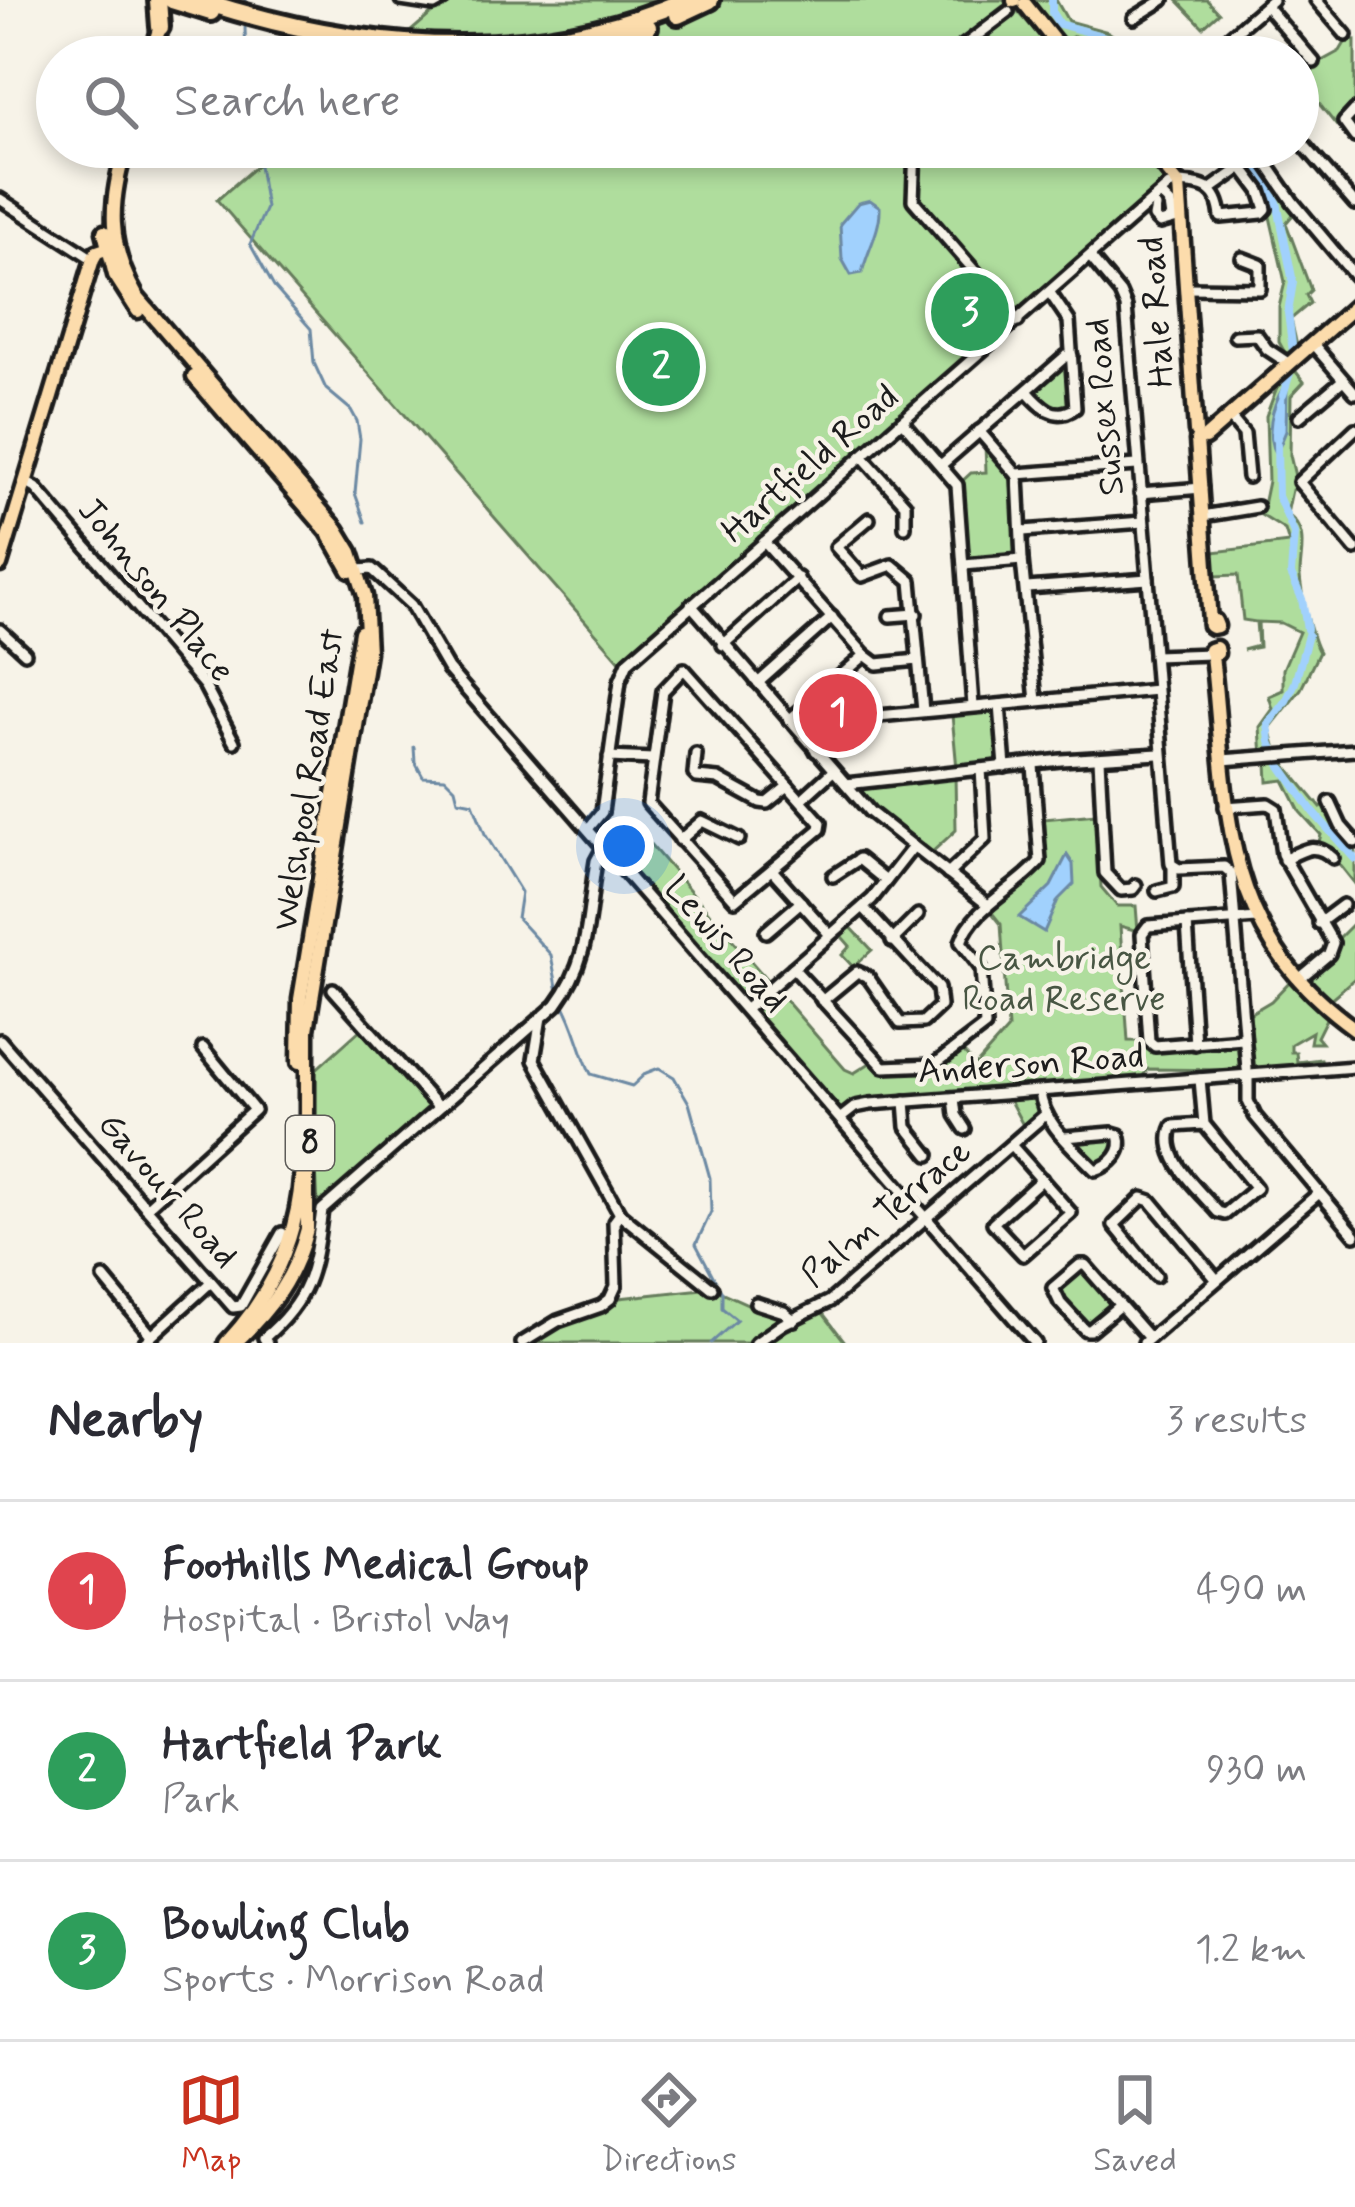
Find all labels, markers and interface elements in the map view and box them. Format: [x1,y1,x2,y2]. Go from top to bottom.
search box [36,36,1319,168]
icon: search [78,69,144,135]
text: Search here [174,73,401,132]
street label: Hale Road [1129,235,1187,389]
pin: 3 [931,267,1009,357]
street label: Sussex Road [1075,316,1137,498]
pin: 2 [622,322,700,412]
street label: Hartfield Road [712,375,910,555]
street label: Johnson Place [66,489,244,693]
street label: Welshpool Road East [263,625,357,934]
pin: 1 [799,668,877,758]
your location [594,816,654,876]
street label: Lewis Road [652,867,798,1023]
park label: Cambridge Road Reserve [962,936,1166,1024]
street label: Anderson Road [916,1034,1146,1096]
street label: Gavour Road [86,1103,248,1279]
road number: 8 [286,1116,334,1170]
street label: Palm Terrace [792,1129,982,1299]
text: Nearby [48,1388,203,1454]
text: 3 results [1166,1396,1307,1447]
text: Foothills Medical Group [162,1536,590,1595]
text: 1 [78,1565,96,1616]
text: 490 m [1196,1565,1307,1616]
text: Hospital · Bristol Way [162,1595,510,1646]
text: Hartfield Park [162,1716,442,1775]
text: 2 [77,1745,97,1796]
text: 930 m [1206,1745,1307,1796]
text: Park [162,1775,240,1826]
text: Bowling Club [162,1896,410,1955]
text: 3 [78,1925,96,1976]
text: 1.2 km [1195,1925,1307,1976]
text: Sports · Morrison Road [162,1955,544,2006]
tab: Map [178,2067,244,2183]
tab: Directions [601,2067,737,2183]
tab: Saved [1093,2067,1177,2183]

